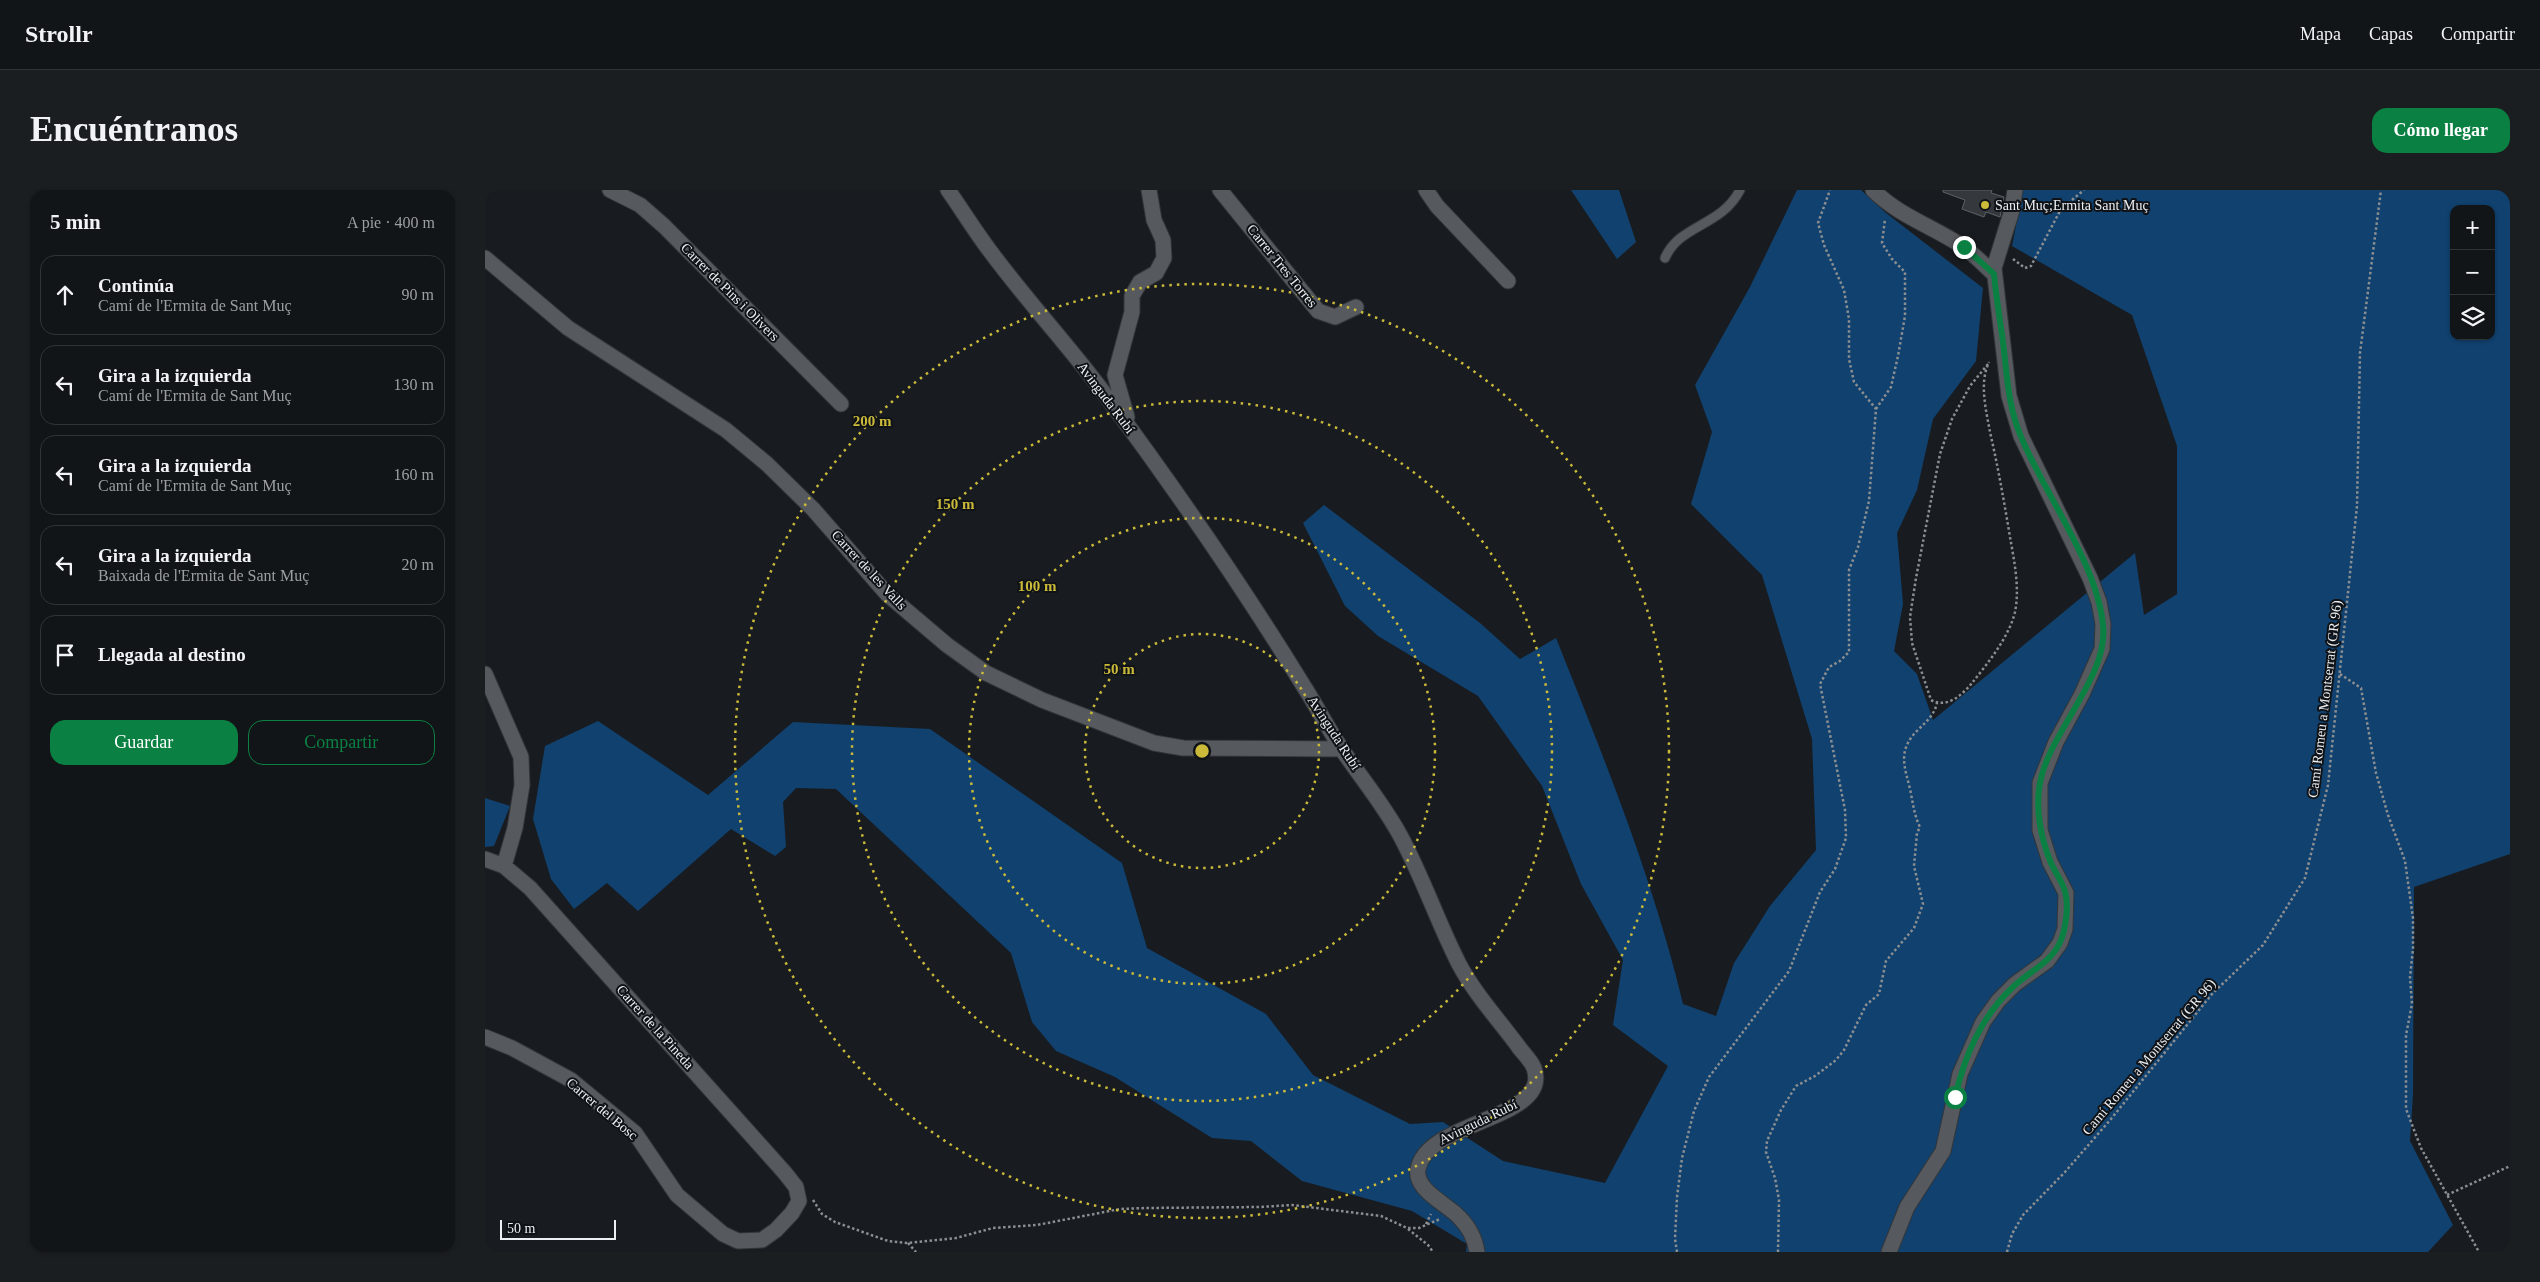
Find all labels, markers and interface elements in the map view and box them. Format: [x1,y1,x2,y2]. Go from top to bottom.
text: Strollr [25,21,93,47]
text: Mapa [2300,24,2341,44]
text: Capas [2369,24,2413,44]
text: Compartir [2441,24,2515,44]
button: Cómo llegar [2372,108,2510,153]
text: Encuéntranos [30,110,238,149]
place label: Sant Muç;Ermita Sant Muç [1995,198,2149,213]
marker: Sant Muç;Ermita Sant Muç [1979,199,1991,211]
map controls [2450,205,2495,340]
button: + [2450,205,2495,250]
text: 5 min [50,210,101,234]
text: A pie · 400 m [347,214,435,231]
street label: Carrer Tres Torres [1244,222,1320,310]
route end [1953,236,1976,259]
street label: Carrer de Pins i Olivers [678,240,782,344]
button: − [2450,250,2495,295]
text: Continúa [98,275,174,296]
icon: ahead [51,281,79,309]
text: 90 m [402,286,434,303]
button: layers [2450,295,2495,340]
text: Camí de l'Ermita de Sant Muç [98,297,292,314]
street label: Avinguda Rubí [1074,360,1138,437]
text: Gira a la izquierda [98,365,252,386]
icon: left [51,371,79,399]
text: 130 m [394,376,434,393]
text: Camí de l'Ermita de Sant Muç [98,387,292,404]
text: 200 m [853,413,892,429]
text: Gira a la izquierda [98,455,252,476]
icon: left [51,461,79,489]
text: 160 m [394,466,434,483]
text: Camí de l'Ermita de Sant Muç [98,477,292,494]
text: 150 m [936,496,975,512]
street label: Carrer de les Valls [828,527,910,613]
text: Gira a la izquierda [98,545,252,566]
icon: left [51,551,79,579]
text: 20 m [402,556,434,573]
text: Baixada de l'Ermita de Sant Muç [98,567,309,584]
text: 100 m [1018,578,1057,594]
street label: Camí Romeu a Montserrat (GR 96) [2305,599,2346,799]
icon: arrive [51,641,79,669]
text: Llegada al destino [98,644,246,665]
text: 50 m [1103,661,1135,677]
street label: Avinguda Rubí [1305,693,1363,773]
button: Guardar [50,720,238,765]
button: Compartir [248,720,435,765]
centre of rings [1193,742,1211,760]
street label: Camí Romeu a Montserrat (GR 96) [2079,976,2220,1139]
street label: Carrer de la Pineda [613,982,697,1073]
street label: Carrer del Bosc [564,1075,640,1143]
route start [1944,1086,1967,1109]
street label: Avinguda Rubí [1437,1097,1520,1147]
scale bar [500,1217,616,1240]
text: 50 m [507,1221,535,1236]

